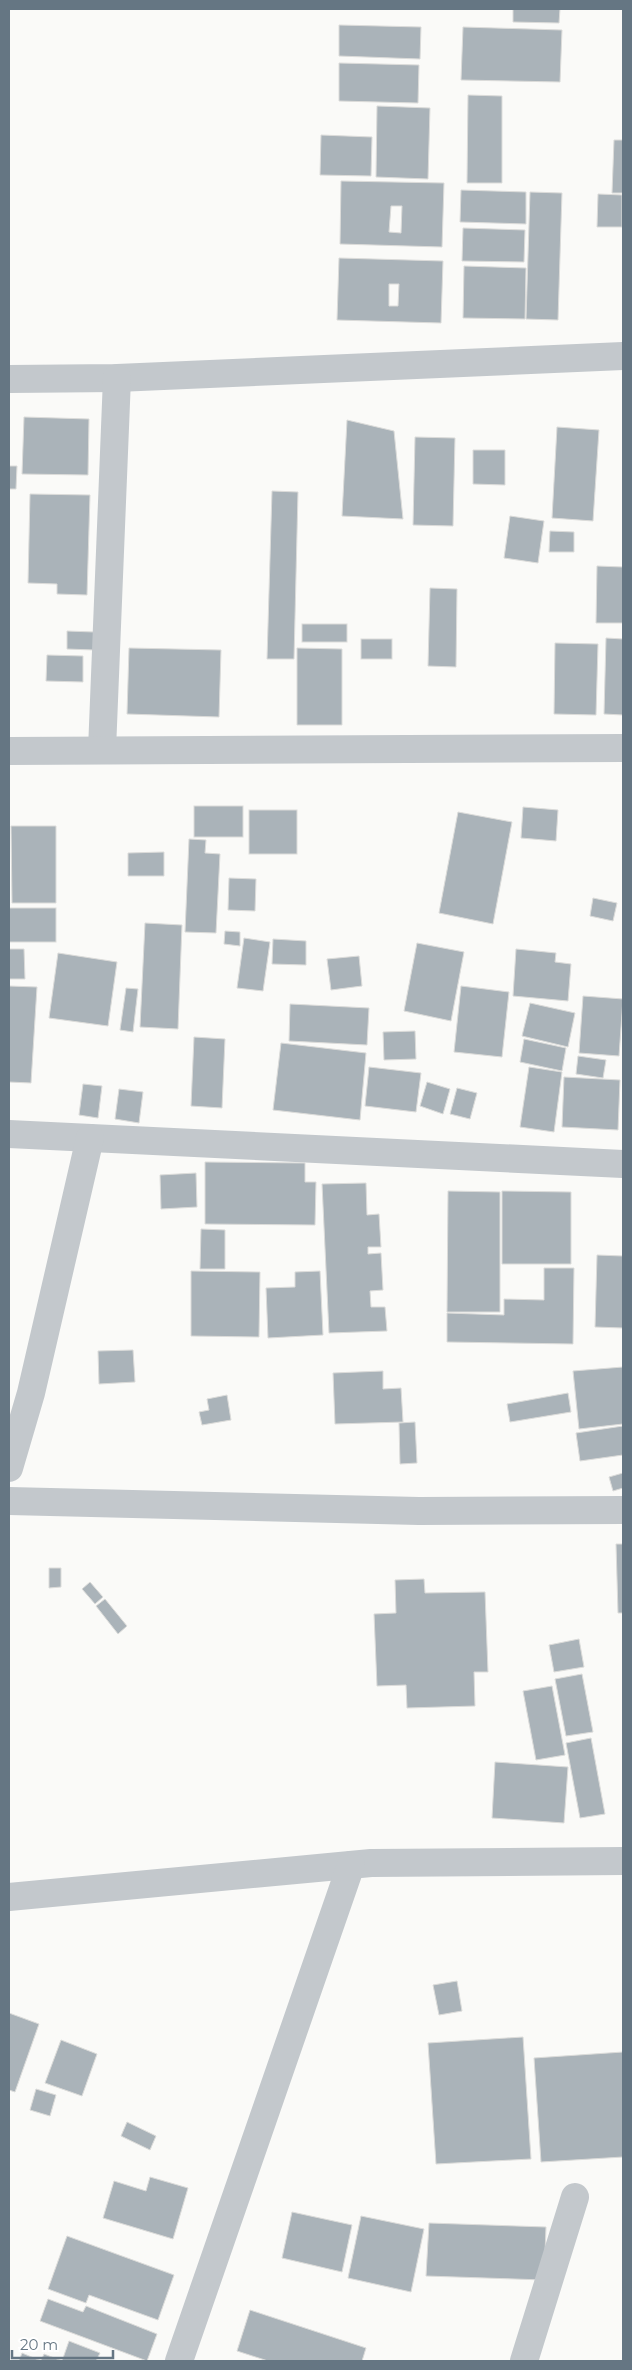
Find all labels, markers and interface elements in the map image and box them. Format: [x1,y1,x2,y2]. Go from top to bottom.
scale bar [12,2328,114,2360]
text: 20 m [20,2335,58,2354]

